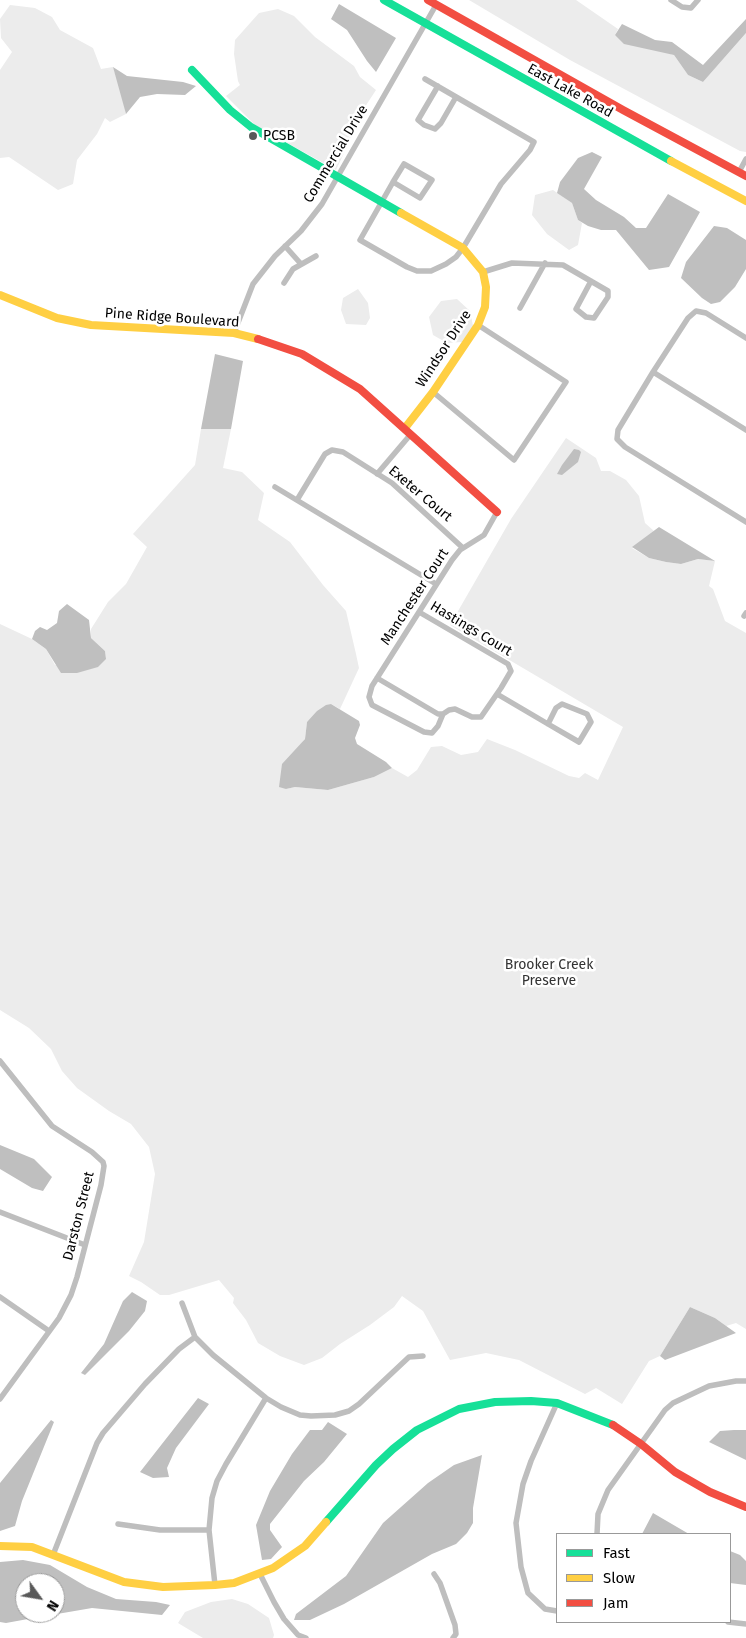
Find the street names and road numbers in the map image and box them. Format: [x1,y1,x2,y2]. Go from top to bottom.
street label: East Lake Road [524,61,616,121]
street label: Commercial Drive [300,102,372,206]
street label: Pine Ridge Boulevard [104,305,240,331]
street label: Windsor Drive [413,307,475,391]
street label: Exeter Court [385,463,455,525]
street label: Manchester Court [378,546,452,648]
street label: Hastings Court [427,598,515,660]
street label: Darston Street [60,1170,98,1262]

